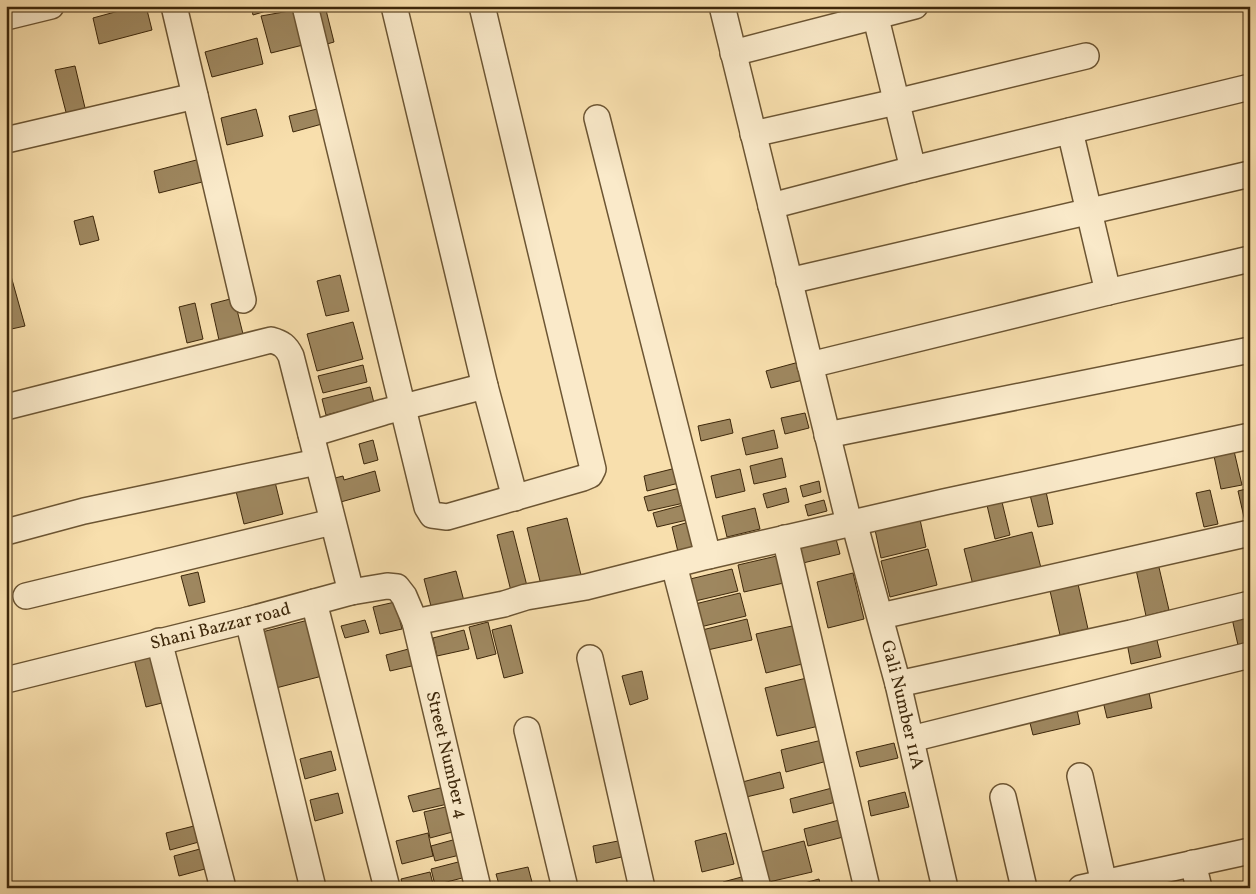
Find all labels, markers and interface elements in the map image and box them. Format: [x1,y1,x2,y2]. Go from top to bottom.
street label: Shani Bazzar road [148,596,293,656]
street label: Gali Number 11A [874,637,930,772]
street label: Street Number 4 [419,689,474,822]

